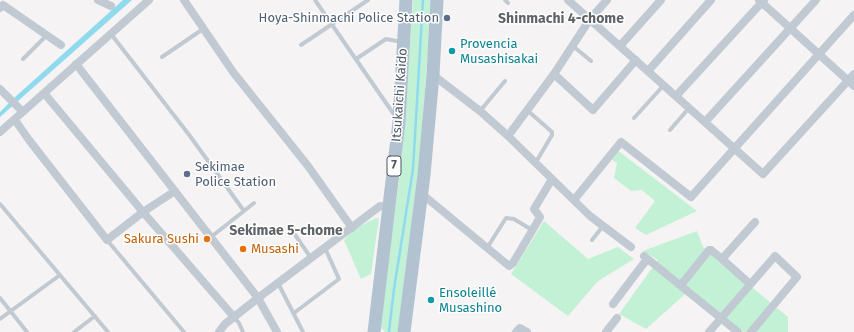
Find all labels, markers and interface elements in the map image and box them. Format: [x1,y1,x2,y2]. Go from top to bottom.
place label: Hoya-Shinmachi Police Station [259,10,439,26]
district label: Shinmachi 4-chome [498,11,624,27]
marker: Hoya-Shinmachi Police Station [442,13,452,23]
place label: Provencia Musashisakai [460,36,538,67]
marker: Provencia Musashisakai [447,46,457,56]
street label: Itsukaichi Kaido [389,48,411,142]
road number: 7 [387,156,401,176]
place label: Sekimae Police Station [195,159,276,190]
marker: Sekimae Police Station [182,169,192,179]
district label: Sekimae 5-chome [229,223,343,239]
place label: Sakura Sushi [124,231,199,247]
marker: Sakura Sushi [202,234,212,244]
place label: Musashi [251,241,299,257]
marker: Musashi [238,244,248,254]
place label: Ensoleillé Musashino [439,285,502,316]
marker: Ensoleillé Musashino [426,295,436,305]

